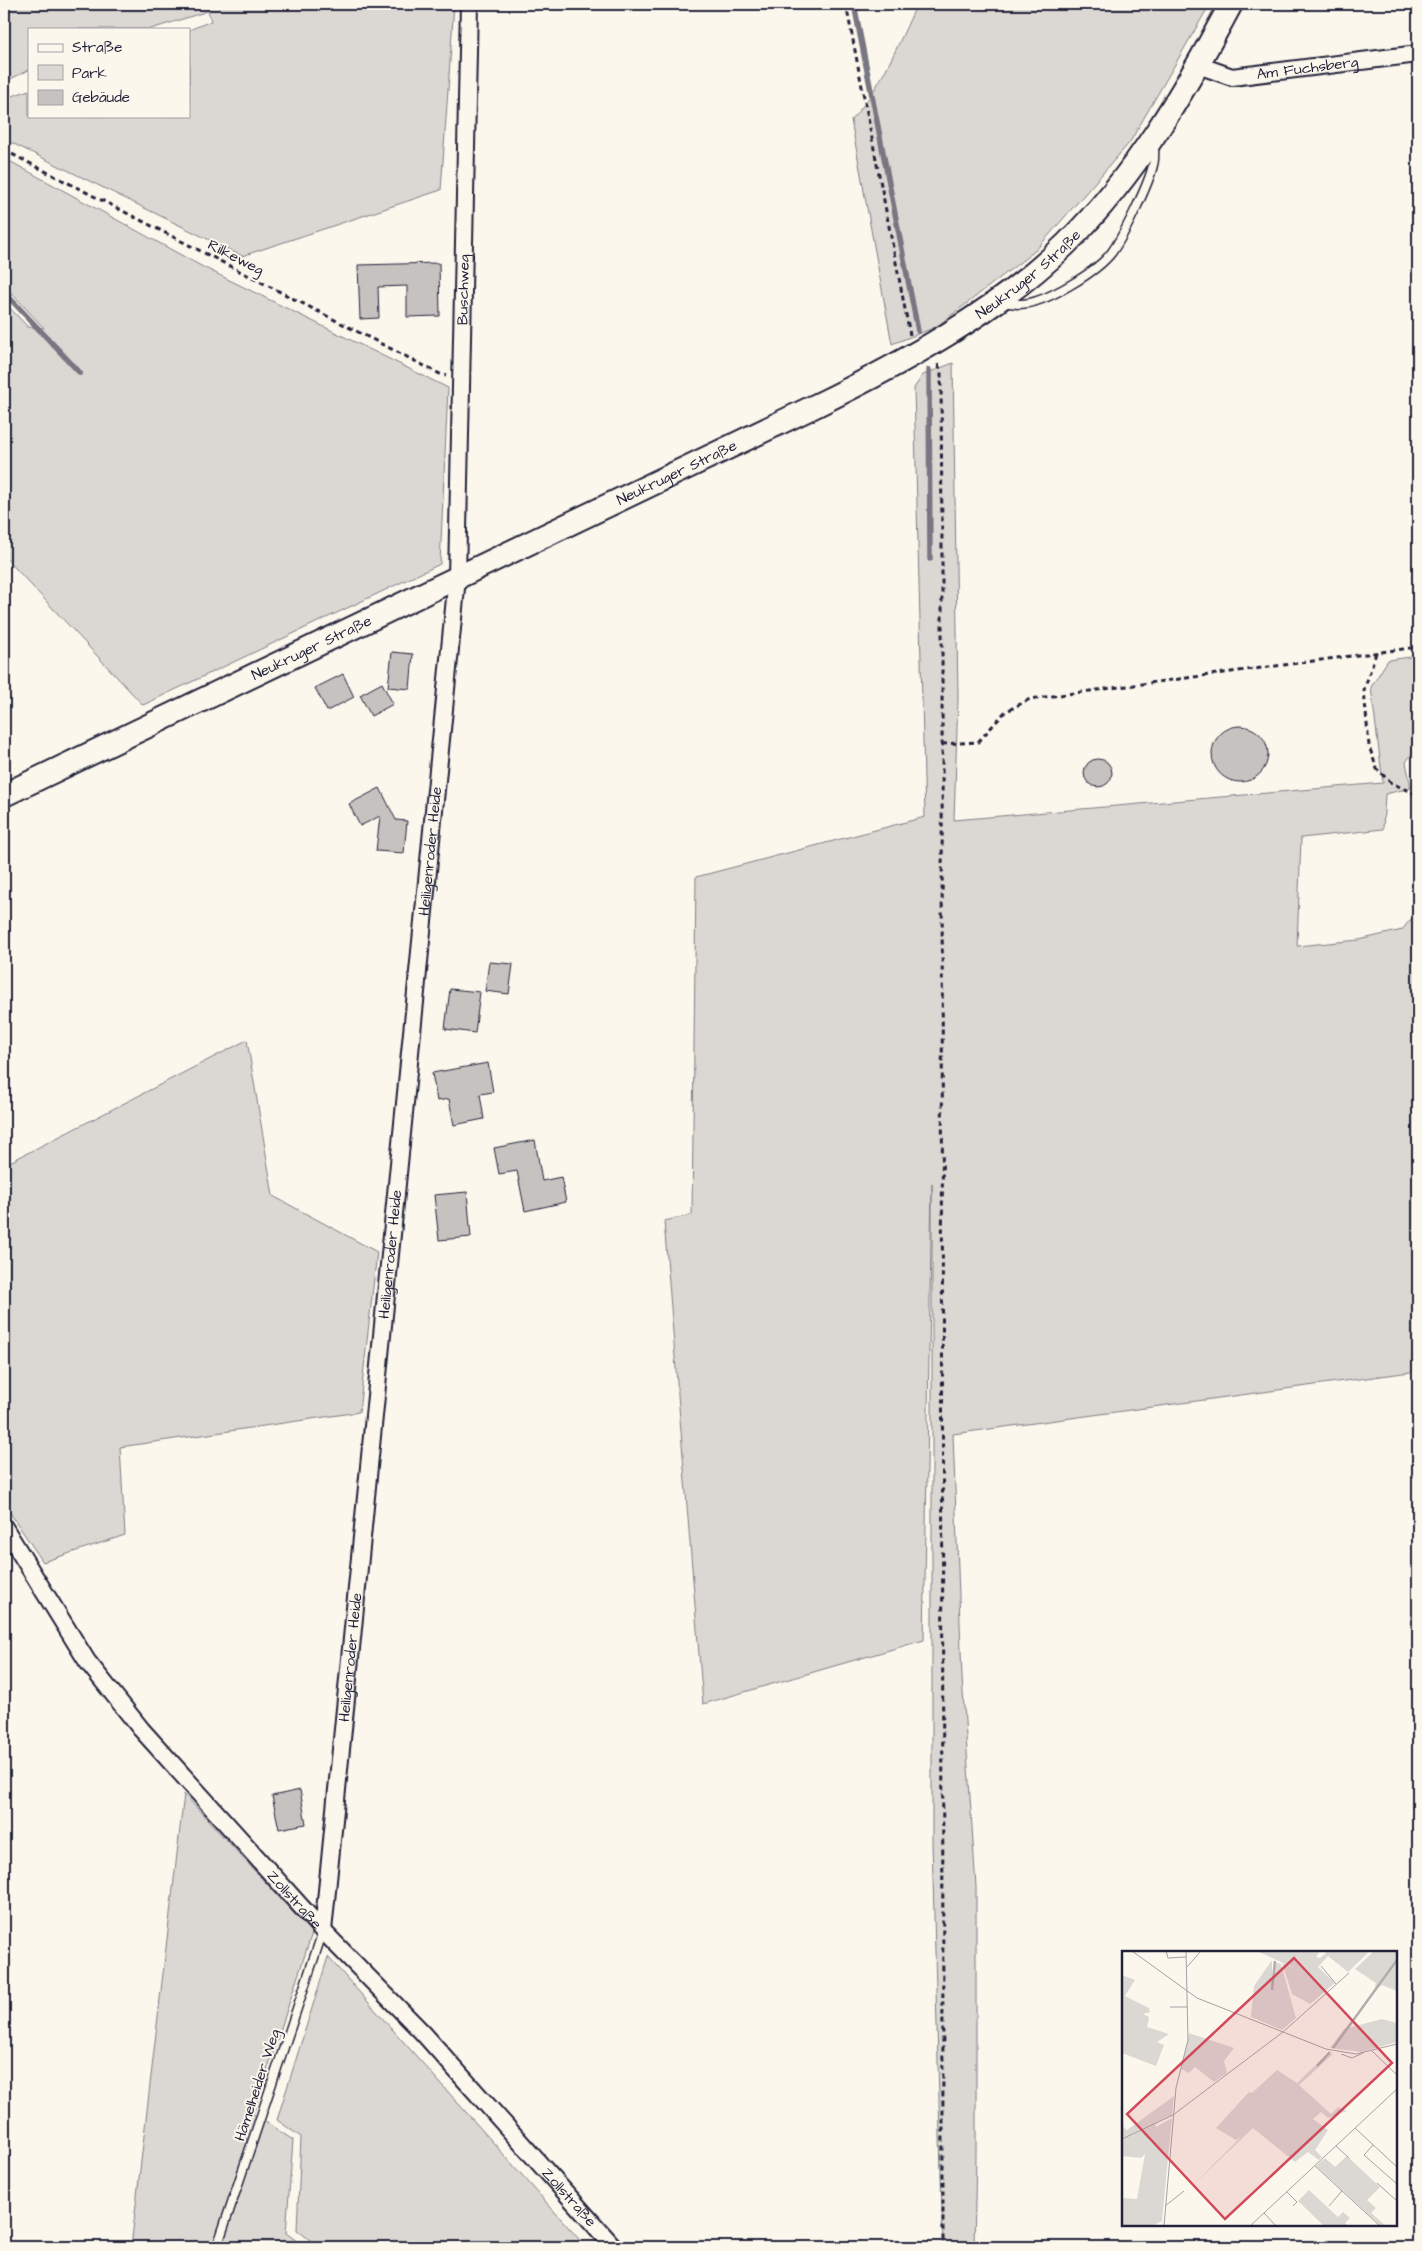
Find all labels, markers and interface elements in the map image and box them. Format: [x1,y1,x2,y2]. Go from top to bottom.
legend [28,28,190,118]
text: Straße [72,37,122,58]
street label: Am Fuchsberg [1255,51,1360,85]
text: Park [72,63,107,84]
text: Gebäude [72,87,130,108]
street label: Neukruger Straße [972,225,1086,324]
street label: Rilkeweg [204,234,268,282]
street label: Buschweg [452,254,476,325]
street label: Neukruger Straße [613,435,740,511]
street label: Neukruger Straße [248,610,375,686]
street label: Heiligenroder Heide [414,786,447,917]
street label: Heiligenroder Heide [374,1189,407,1320]
street label: Heiligenroder Heide [334,1592,367,1723]
street label: Zollstraße [262,1866,327,1934]
inset map [1122,1951,1397,2226]
street label: Hämelheider Weg [229,2026,287,2144]
street label: Zollstraße [537,2163,601,2232]

